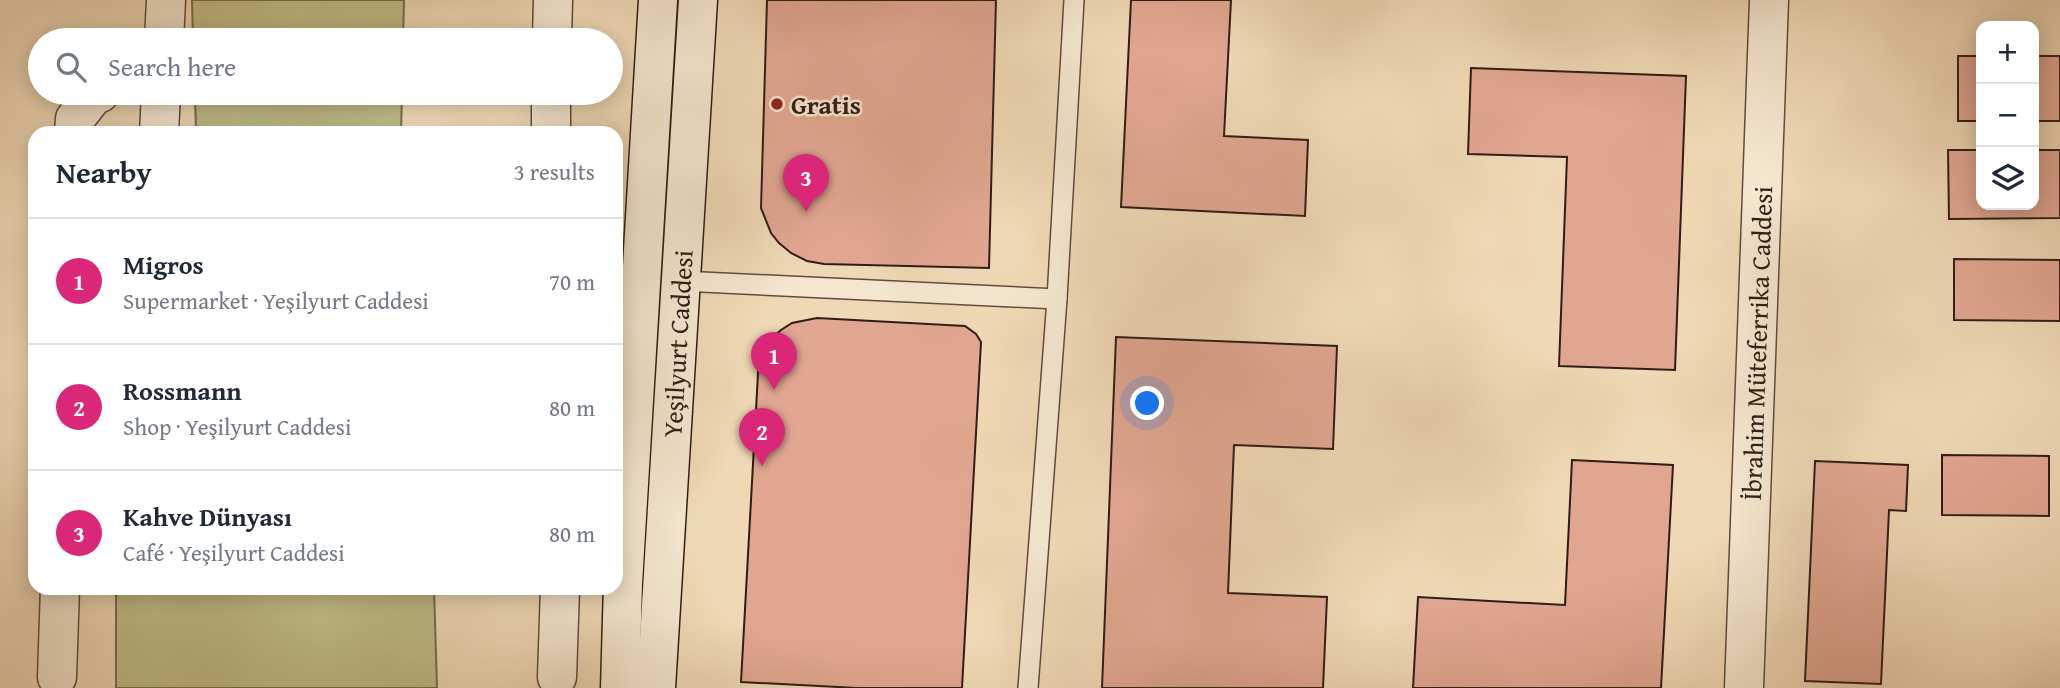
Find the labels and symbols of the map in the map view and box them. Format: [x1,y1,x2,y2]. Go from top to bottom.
place label: Gratis [791,85,861,124]
marker: Gratis [769,96,785,112]
pin: 3 [783,154,829,212]
street label: İbrahim Müteferrika Caddesi [1731,185,1782,501]
street label: Yeşilyurt Caddesi [652,249,702,439]
pin: 1 [751,332,797,390]
your location [1130,386,1164,420]
pin: 2 [739,408,785,466]

